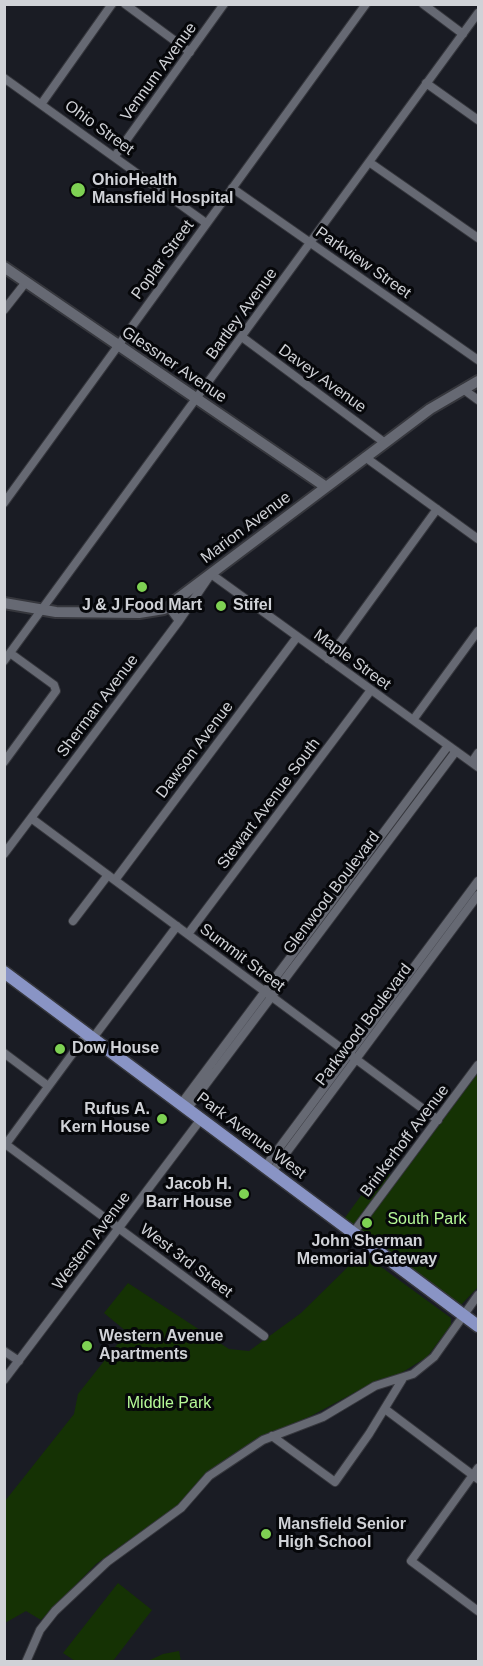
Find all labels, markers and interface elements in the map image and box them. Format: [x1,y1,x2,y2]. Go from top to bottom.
street label: Vennum Avenue [117,19,201,125]
street label: Ohio Street [61,96,137,160]
place label: OhioHealth Mansfield Hospital [92,171,233,209]
marker: OhioHealth Mansfield Hospital [69,181,87,199]
street label: Poplar Street [128,217,198,303]
street label: Parkview Street [312,223,414,303]
street label: Bartley Avenue [202,265,282,363]
street label: Glessner Avenue [118,323,230,407]
street label: Davey Avenue [274,341,370,417]
street label: Marion Avenue [197,488,295,568]
marker: J & J Food Mart [135,580,149,594]
place label: J & J Food Mart [82,596,202,616]
place label: Stifel [233,596,272,616]
marker: Stifel [214,599,228,613]
street label: Maple Street [310,626,394,694]
street label: Sherman Avenue [53,651,143,761]
street label: Dawson Avenue [152,698,238,802]
street label: Stewart Avenue South [214,735,324,873]
street label: Glenwood Boulevard [280,828,384,958]
street label: Summit Street [196,920,288,996]
street label: Parkwood Boulevard [312,960,416,1090]
place label: Dow House [72,1039,159,1059]
marker: Dow House [53,1042,67,1056]
street label: Brinkerhoff Avenue [357,1081,453,1201]
street label: Park Avenue West [193,1089,309,1183]
place label: Rufus A. Kern House [60,1100,150,1138]
marker: Rufus A. Kern House [155,1112,169,1126]
place label: Jacob H. Barr House [146,1175,232,1213]
marker: Jacob H. Barr House [237,1187,251,1201]
street label: Western Avenue [49,1188,135,1294]
park label: South Park [387,1210,467,1230]
marker: John Sherman Memorial Gateway [360,1216,374,1230]
street label: West 3rd Street [136,1220,236,1302]
place label: John Sherman Memorial Gateway [297,1232,437,1270]
place label: Western Avenue Apartments [99,1327,223,1365]
marker: Western Avenue Apartments [80,1339,94,1353]
park label: Middle Park [127,1394,211,1414]
place label: Mansfield Senior High School [278,1515,406,1553]
marker: Mansfield Senior High School [259,1527,273,1541]

